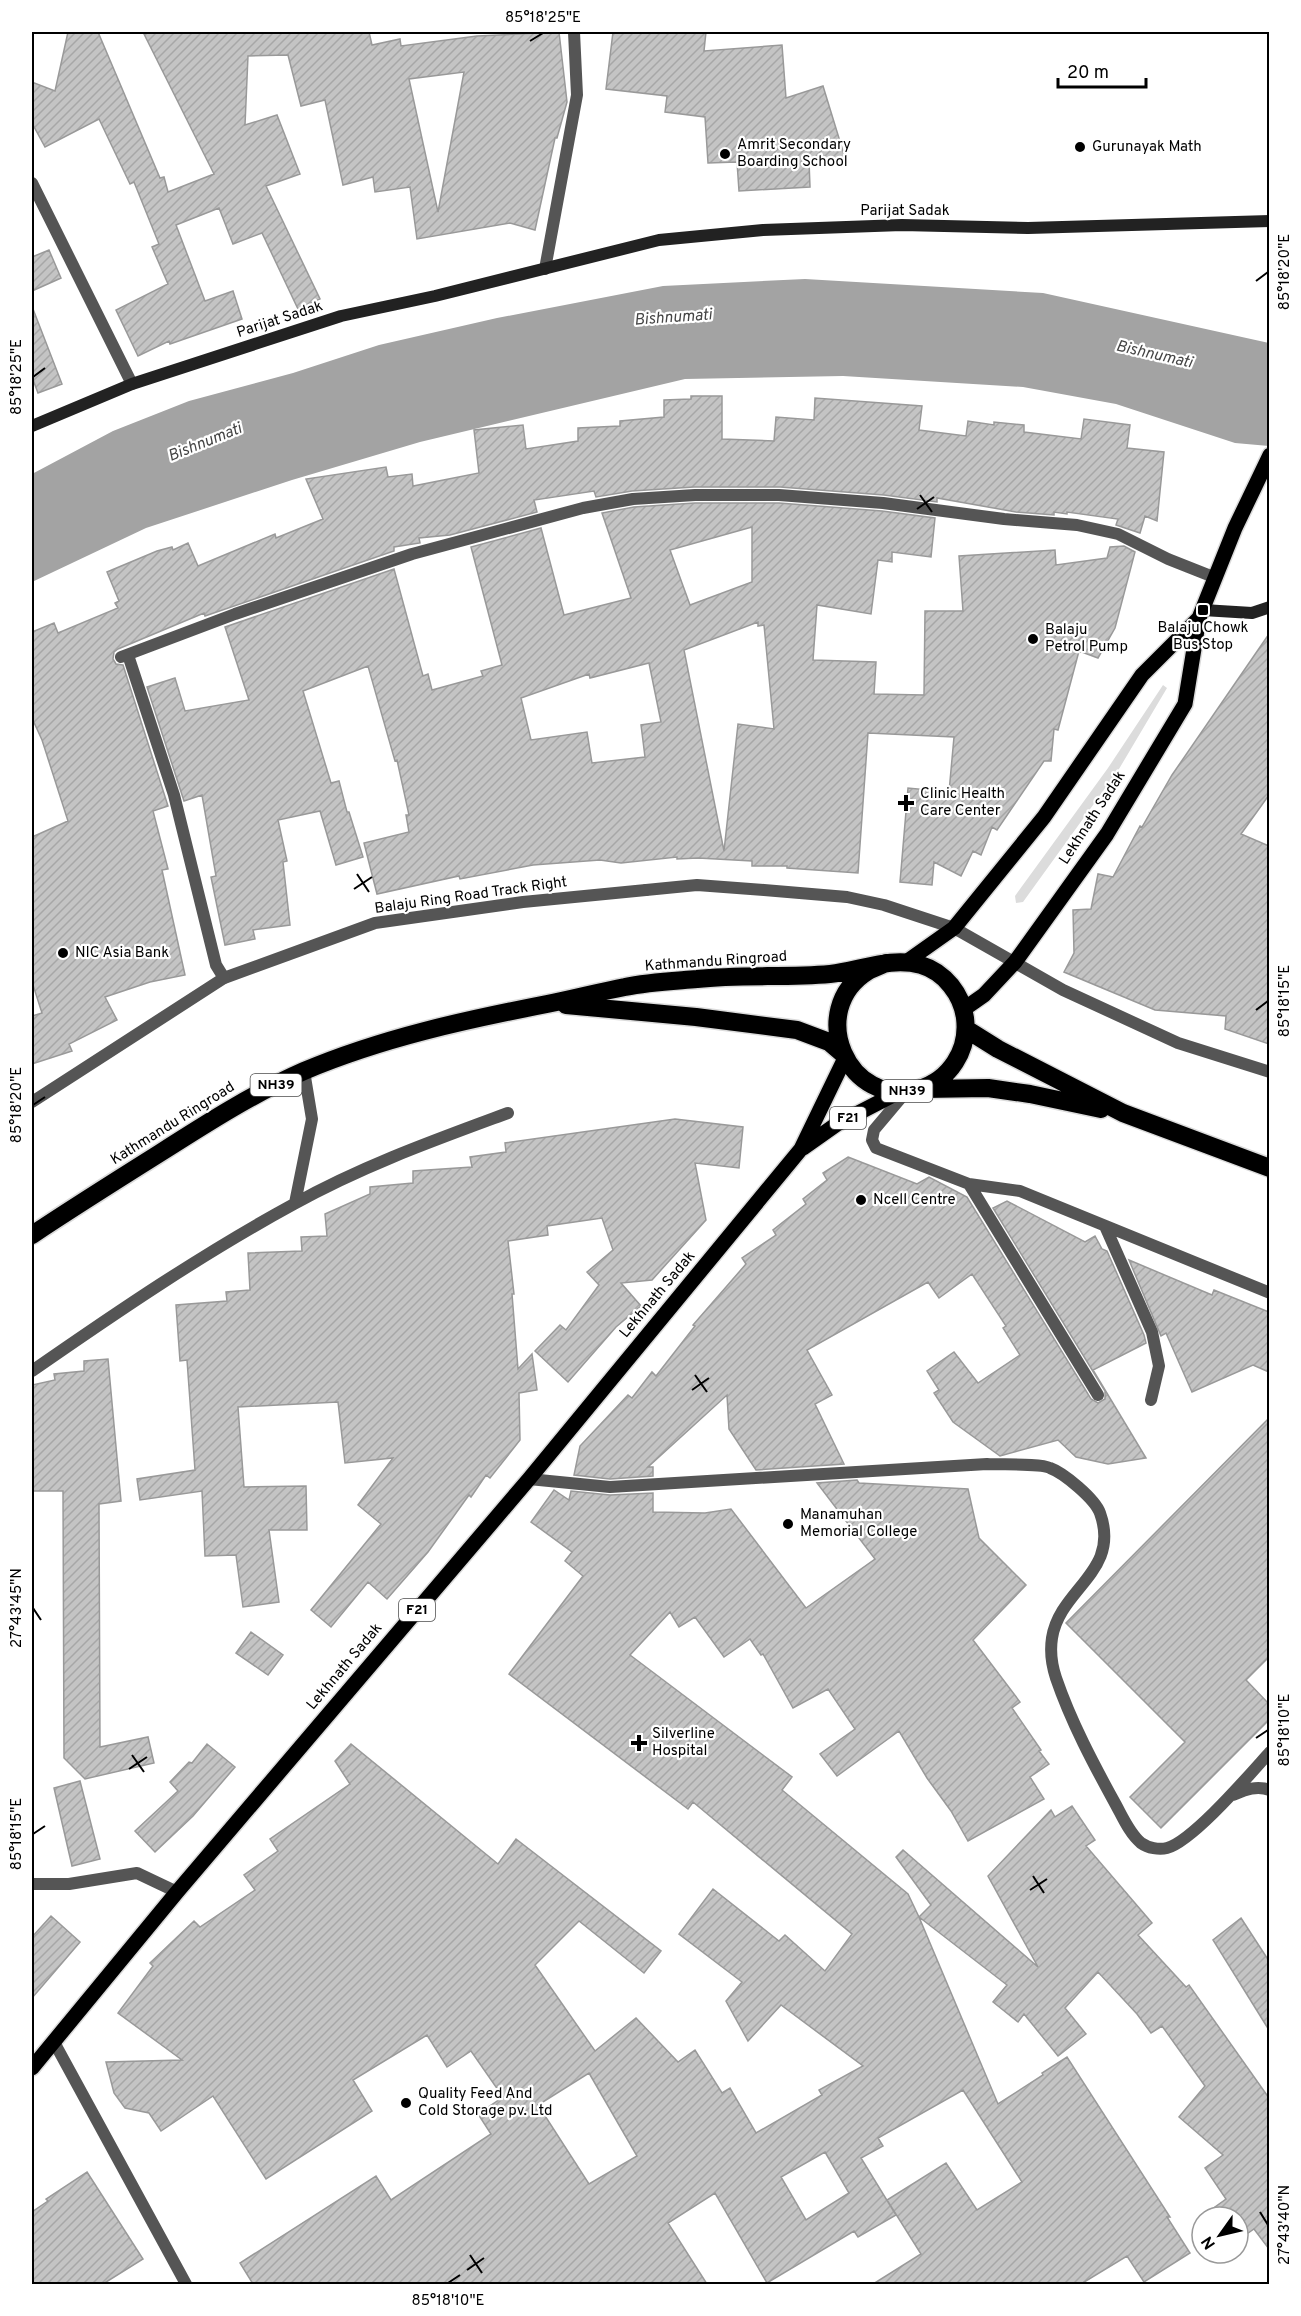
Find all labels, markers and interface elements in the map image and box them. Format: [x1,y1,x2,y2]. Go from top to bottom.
text: 85°18'25"E [505,9,581,28]
scale bar [1058,51,1146,89]
text: 20 m [1067,62,1109,85]
place label: Amrit Secondary Boarding School [737,136,851,172]
place label: Gurunayak Math [1092,138,1202,157]
marker: Gurunayak Math [1073,140,1087,154]
marker: Amrit Secondary Boarding School [718,147,732,161]
street label: Parijat Sadak [860,202,950,221]
text: 85°18'20"E [1276,234,1295,310]
street label: Parijat Sadak [235,297,325,343]
water label: Bishnumati [634,305,714,331]
water label: Bishnumati [1114,337,1195,374]
text: 85°18'25"E [8,339,27,415]
water label: Bishnumati [165,419,246,467]
marker: Balaju Chowk Bus Stop [1196,603,1210,617]
place label: Balaju Chowk Bus Stop [1157,619,1249,655]
place label: Balaju Petrol Pump [1045,621,1128,657]
marker: Balaju Petrol Pump [1026,632,1040,646]
street label: Lekhnath Sadak [1056,768,1130,868]
place label: Clinic Health Care Center [920,785,1005,821]
marker: Clinic Health Care Center [897,794,915,812]
street label: Balaju Ring Road Track Right [374,873,568,919]
place label: NIC Asia Bank [75,944,169,963]
marker: NIC Asia Bank [56,946,70,960]
street label: Kathmandu Ringroad [644,948,788,976]
text: 85°18'15"E [1276,965,1295,1037]
text: 85°18'20"E [8,1067,27,1143]
road number: NH39 [250,1074,302,1096]
street label: Kathmandu Ringroad [107,1078,239,1170]
road number: NH39 [882,1080,932,1102]
road number: F21 [830,1107,866,1129]
place label: Ncell Centre [873,1191,956,1210]
marker: Ncell Centre [854,1193,868,1207]
street label: Lekhnath Sadak [616,1248,700,1342]
place label: Manamuhan Memorial College [800,1506,917,1542]
marker: Manamuhan Memorial College [781,1517,795,1531]
text: 27°43'45"N [8,1568,27,1648]
road number: F21 [399,1599,435,1621]
street label: Lekhnath Sadak [303,1620,387,1714]
text: 85°18'10"E [1276,1694,1295,1766]
place label: Silverline Hospital [652,1725,715,1761]
marker: Silverline Hospital [630,1734,648,1752]
text: 85°18'15"E [8,1798,27,1870]
place label: Quality Feed And Cold Storage pv. Ltd [418,2085,553,2121]
marker: Quality Feed And Cold Storage pv. Ltd [399,2096,413,2110]
text: 27°43'40"N [1276,2185,1295,2265]
north arrow [1190,2205,1250,2265]
text: N [1198,2232,1221,2253]
text: 85°18'10"E [412,2292,484,2311]

